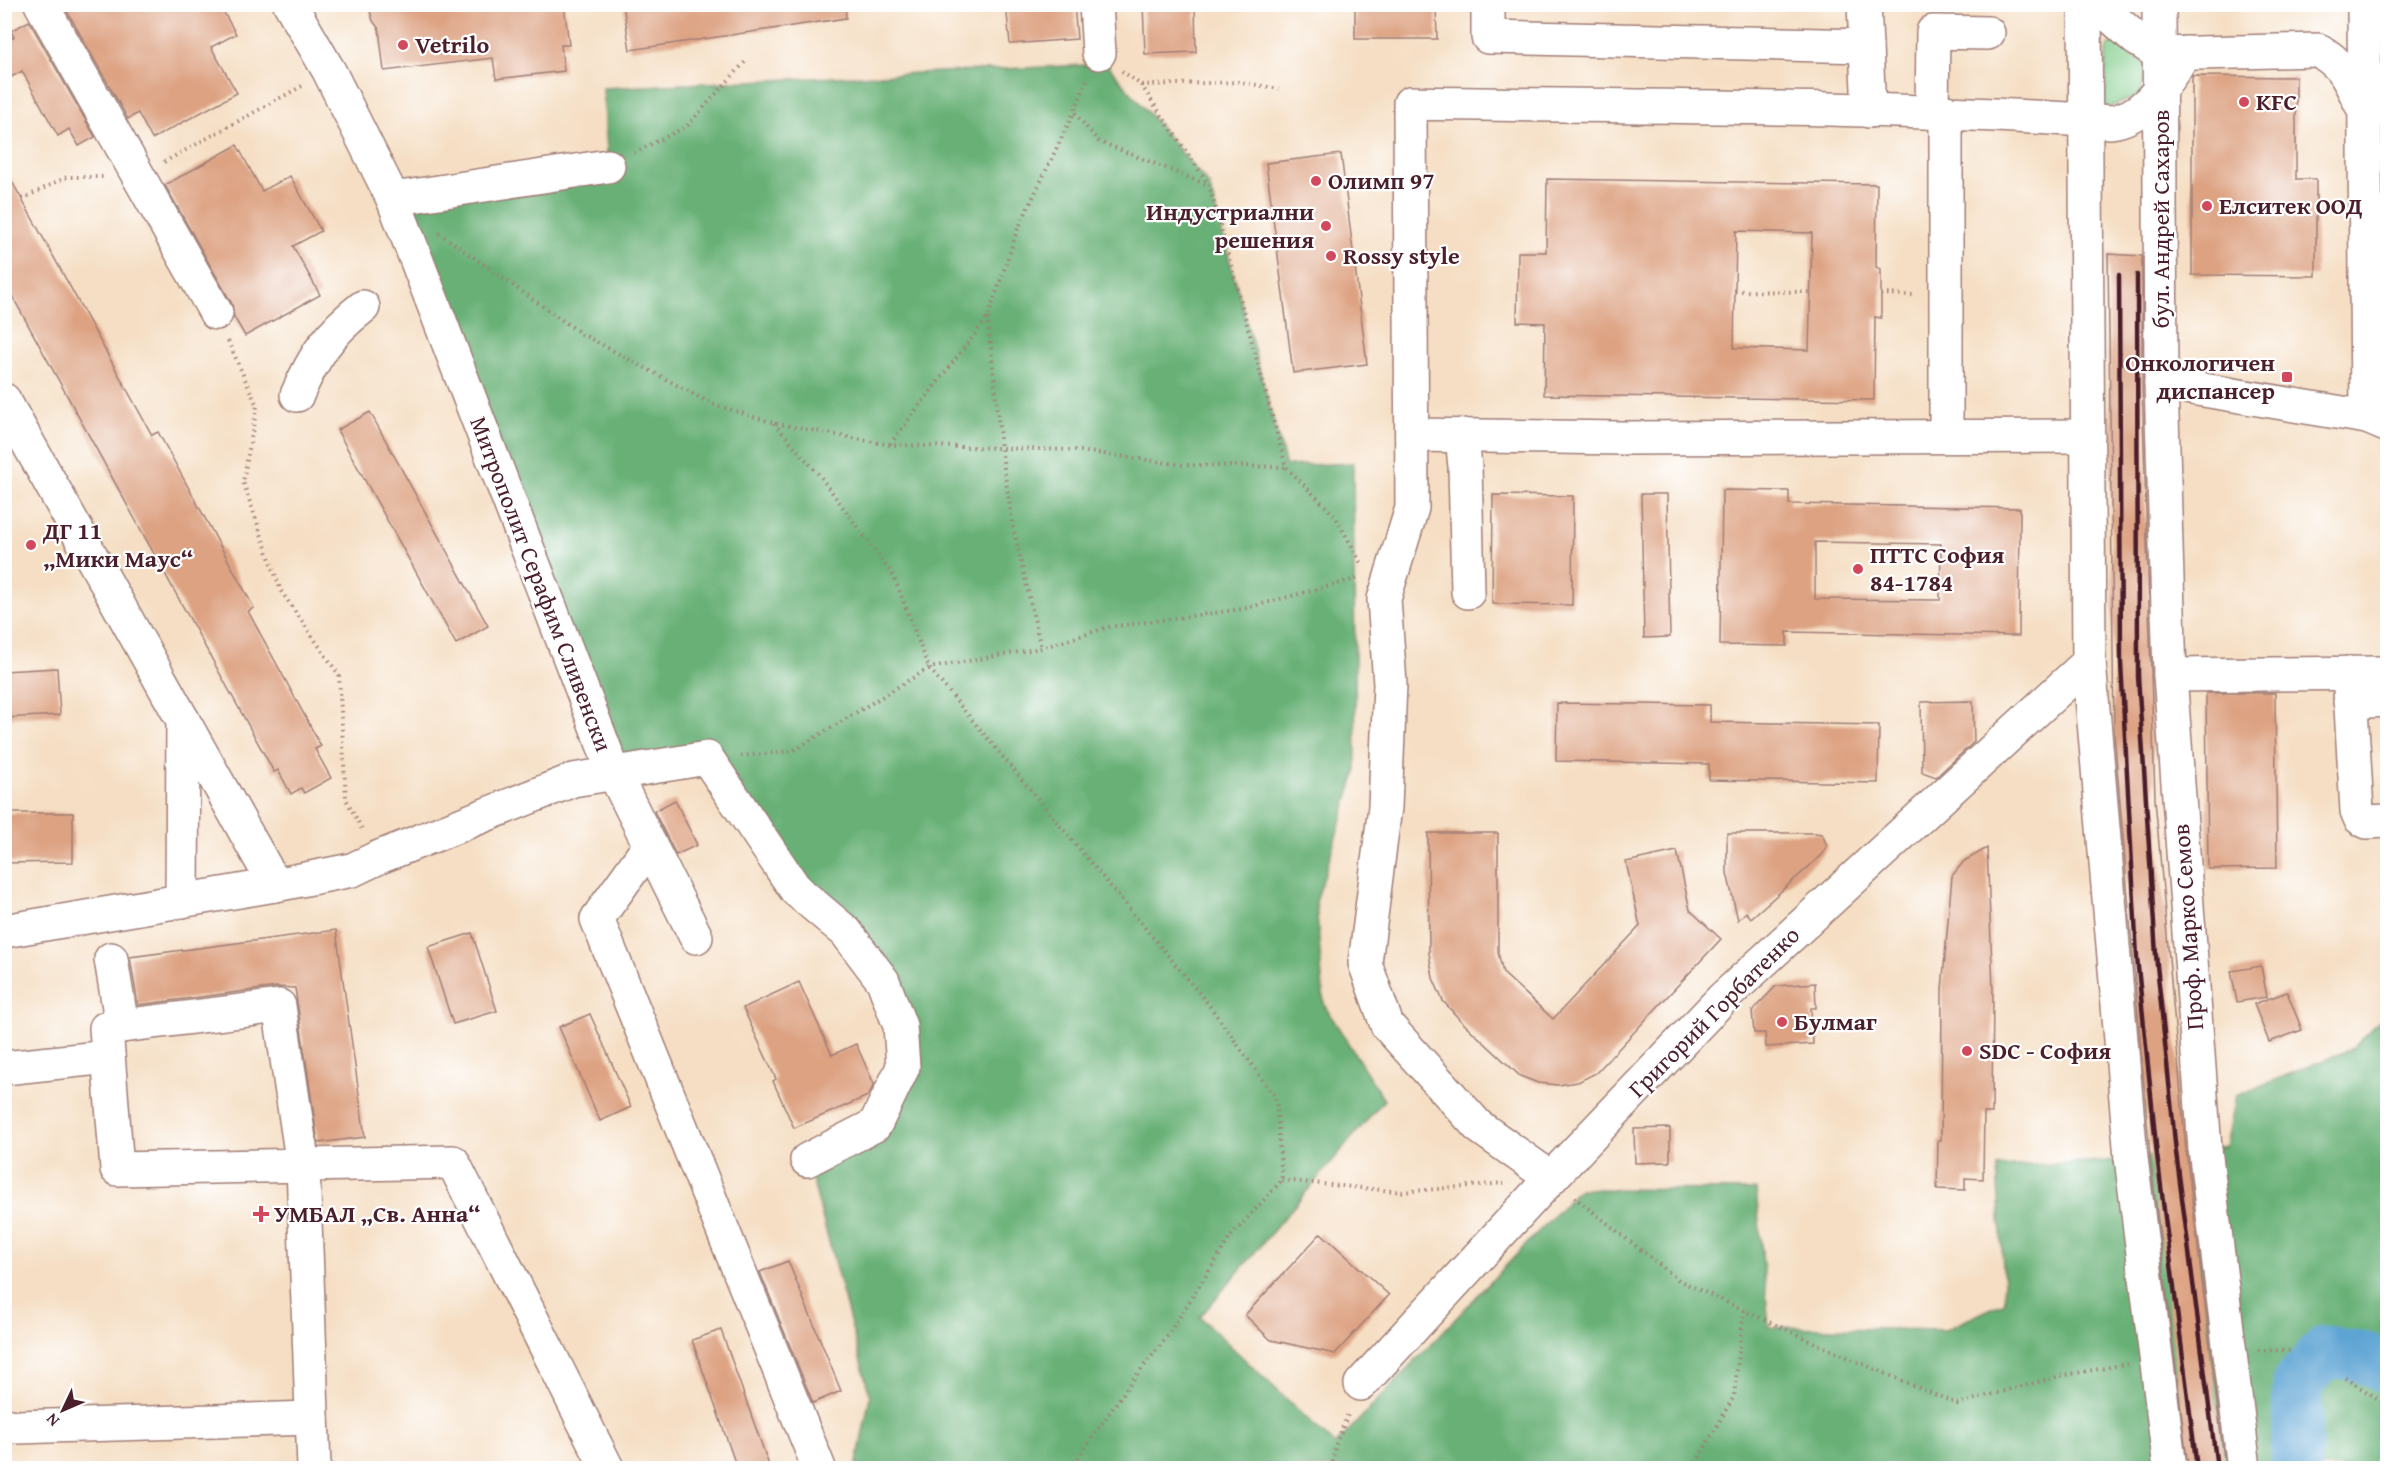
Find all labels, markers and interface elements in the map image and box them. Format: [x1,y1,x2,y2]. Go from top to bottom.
place label: Vetrilo [415,27,489,62]
marker: Vetrilo [396,38,410,52]
place label: KFC [2256,84,2297,119]
marker: KFC [2237,95,2251,109]
street label: бул. Андрей Сахаров [2143,109,2178,329]
place label: Олимп 97 [1328,163,1435,198]
marker: Олимп 97 [1309,174,1323,188]
place label: Елситек ООД [2219,188,2363,223]
place label: Индустриални решения [1146,194,1314,257]
marker: Елситек ООД [2200,199,2214,213]
marker: Индустриални решения [1319,219,1333,233]
place label: Rossy style [1343,238,1460,273]
marker: Rossy style [1324,249,1338,263]
place label: Онкологичен диспансер [2125,345,2275,408]
marker: Онкологичен диспансер [2280,370,2294,384]
street label: Митрополит Серафим Сливенски [461,411,622,756]
place label: ДГ 11 „Мики Маус“ [42,513,193,576]
place label: ПТТС София 84-1784 [1870,537,2005,600]
marker: ДГ 11 „Мики Маус“ [24,538,38,552]
marker: ПТТС София 84-1784 [1851,562,1865,576]
street label: Проф. Марко Семов [2163,823,2212,1031]
street label: Григорий Горбатенко [1620,918,1807,1105]
place label: Булмаг [1794,1004,1877,1039]
marker: Булмаг [1775,1015,1789,1029]
place label: SDC - София [1979,1033,2111,1068]
marker: SDC - София [1960,1044,1974,1058]
place label: УМБАЛ „Св. Анна“ [274,1196,481,1231]
marker: УМБАЛ „Св. Анна“ [252,1205,270,1223]
north arrow [33,1380,93,1440]
text: N [40,1408,65,1433]

